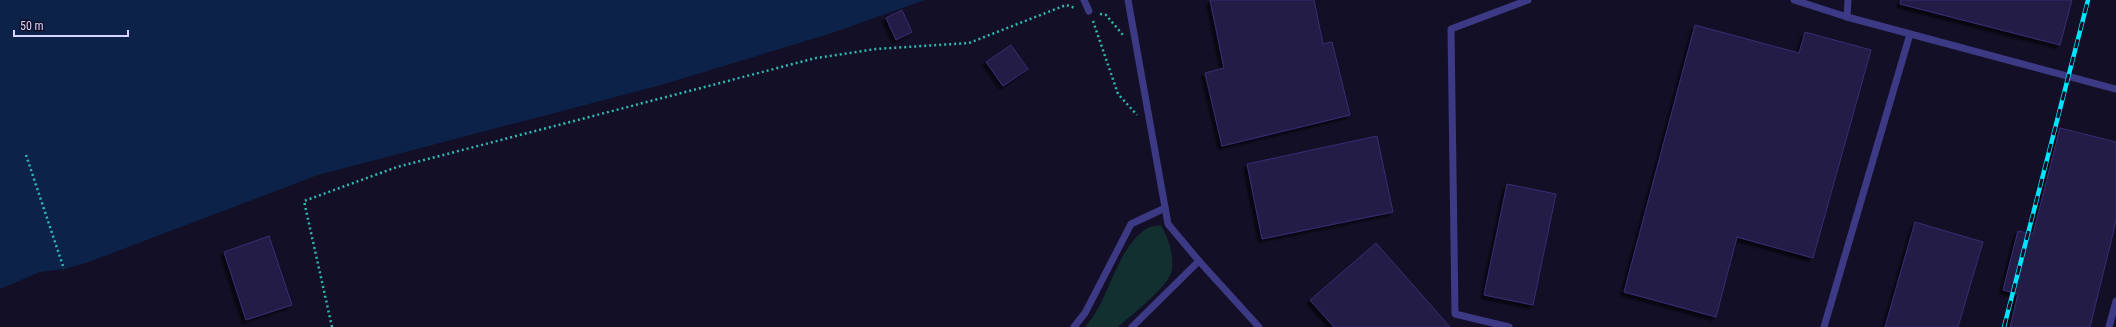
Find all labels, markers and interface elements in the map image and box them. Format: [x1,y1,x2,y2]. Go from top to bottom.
scale bar [14,12,128,38]
text: 50 m [20,19,44,33]

